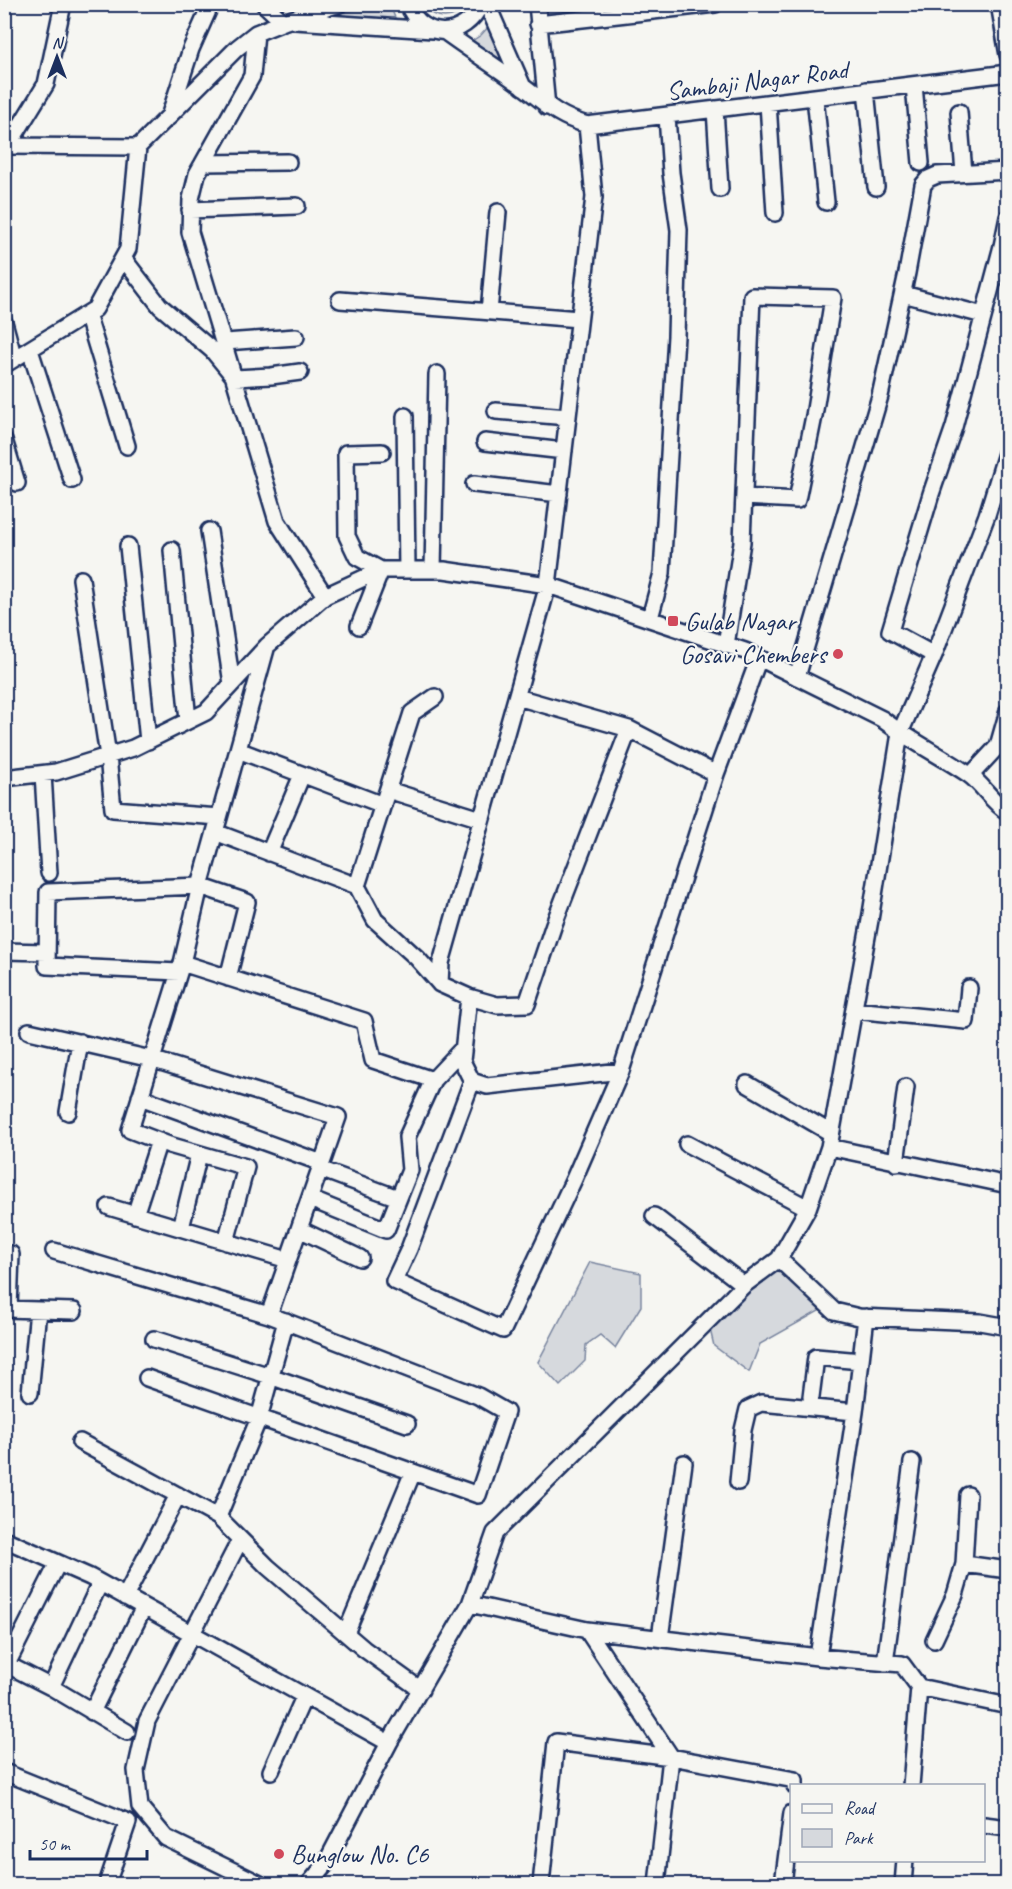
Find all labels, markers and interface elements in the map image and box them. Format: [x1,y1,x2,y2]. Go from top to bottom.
north arrow [27,27,87,87]
text: N [52,33,65,53]
street label: Sambaji Nagar Road [665,53,853,108]
place label: Gulab Nagar [685,605,798,638]
marker: Gulab Nagar [666,614,680,628]
place label: Gosavi Chembers [680,638,828,671]
marker: Gosavi Chembers [831,647,845,661]
legend [790,1784,985,1862]
text: Road [844,1797,877,1819]
scale bar [30,1823,147,1861]
text: Park [844,1827,874,1849]
text: 50 m [39,1833,72,1855]
place label: Bunglow No. C6 [291,1838,430,1871]
marker: Bunglow No. C6 [272,1847,286,1861]

